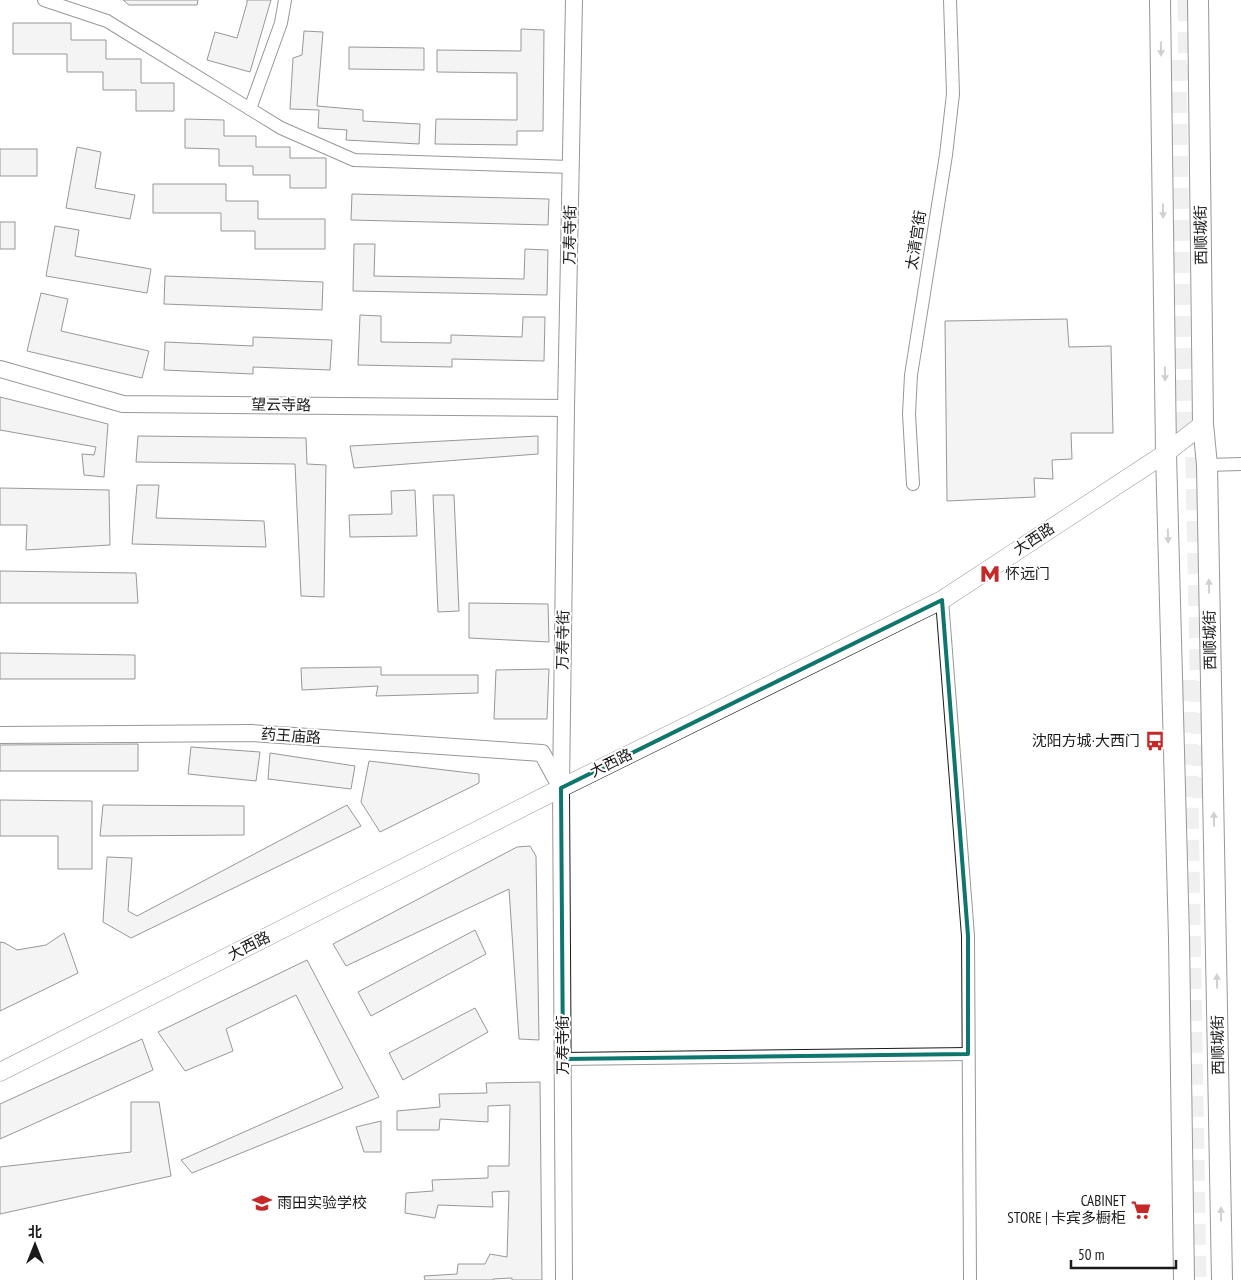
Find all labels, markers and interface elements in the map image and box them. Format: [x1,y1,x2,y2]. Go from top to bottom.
one-way arrow [1157,41,1165,57]
one-way arrow [1159,203,1167,219]
street label: 万寿寺街 [559,205,580,265]
street label: 西顺城街 [1190,205,1211,265]
street label: 太清宫街 [901,209,930,271]
one-way arrow [1161,366,1169,382]
street label: 望云寺路 [251,394,311,415]
street label: 大西路 [1010,518,1058,559]
one-way arrow [1164,528,1172,544]
metro station icon: 怀远门 [979,563,1001,585]
place label: 怀远门 [1005,564,1050,583]
one-way arrow [1205,578,1213,594]
street label: 万寿寺街 [552,610,573,670]
street label: 西顺城街 [1199,610,1220,670]
street label: 药王庙路 [260,724,322,747]
bus stop icon: 沈阳方城·大西门 [1144,730,1166,752]
place label: 沈阳方城·大西门 [1032,731,1140,750]
street label: 大西路 [586,744,635,781]
one-way arrow [1210,811,1218,827]
street label: 大西路 [224,927,273,964]
one-way arrow [1213,973,1221,989]
street label: 万寿寺街 [553,1015,572,1075]
street label: 西顺城街 [1207,1015,1228,1075]
place label: CABINET STORE | 卡宾多橱柜 [1007,1191,1126,1227]
school or university icon: 雨田实验学校 [251,1192,273,1214]
place label: 雨田实验学校 [277,1193,367,1212]
supermarket icon: CABINET STORE | 卡宾多橱柜 [1130,1199,1152,1221]
one-way arrow [1217,1206,1225,1222]
north arrow [10,1220,60,1270]
text: 北 [28,1223,42,1241]
scale bar [1071,1238,1176,1270]
text: 50 m [1078,1245,1104,1264]

